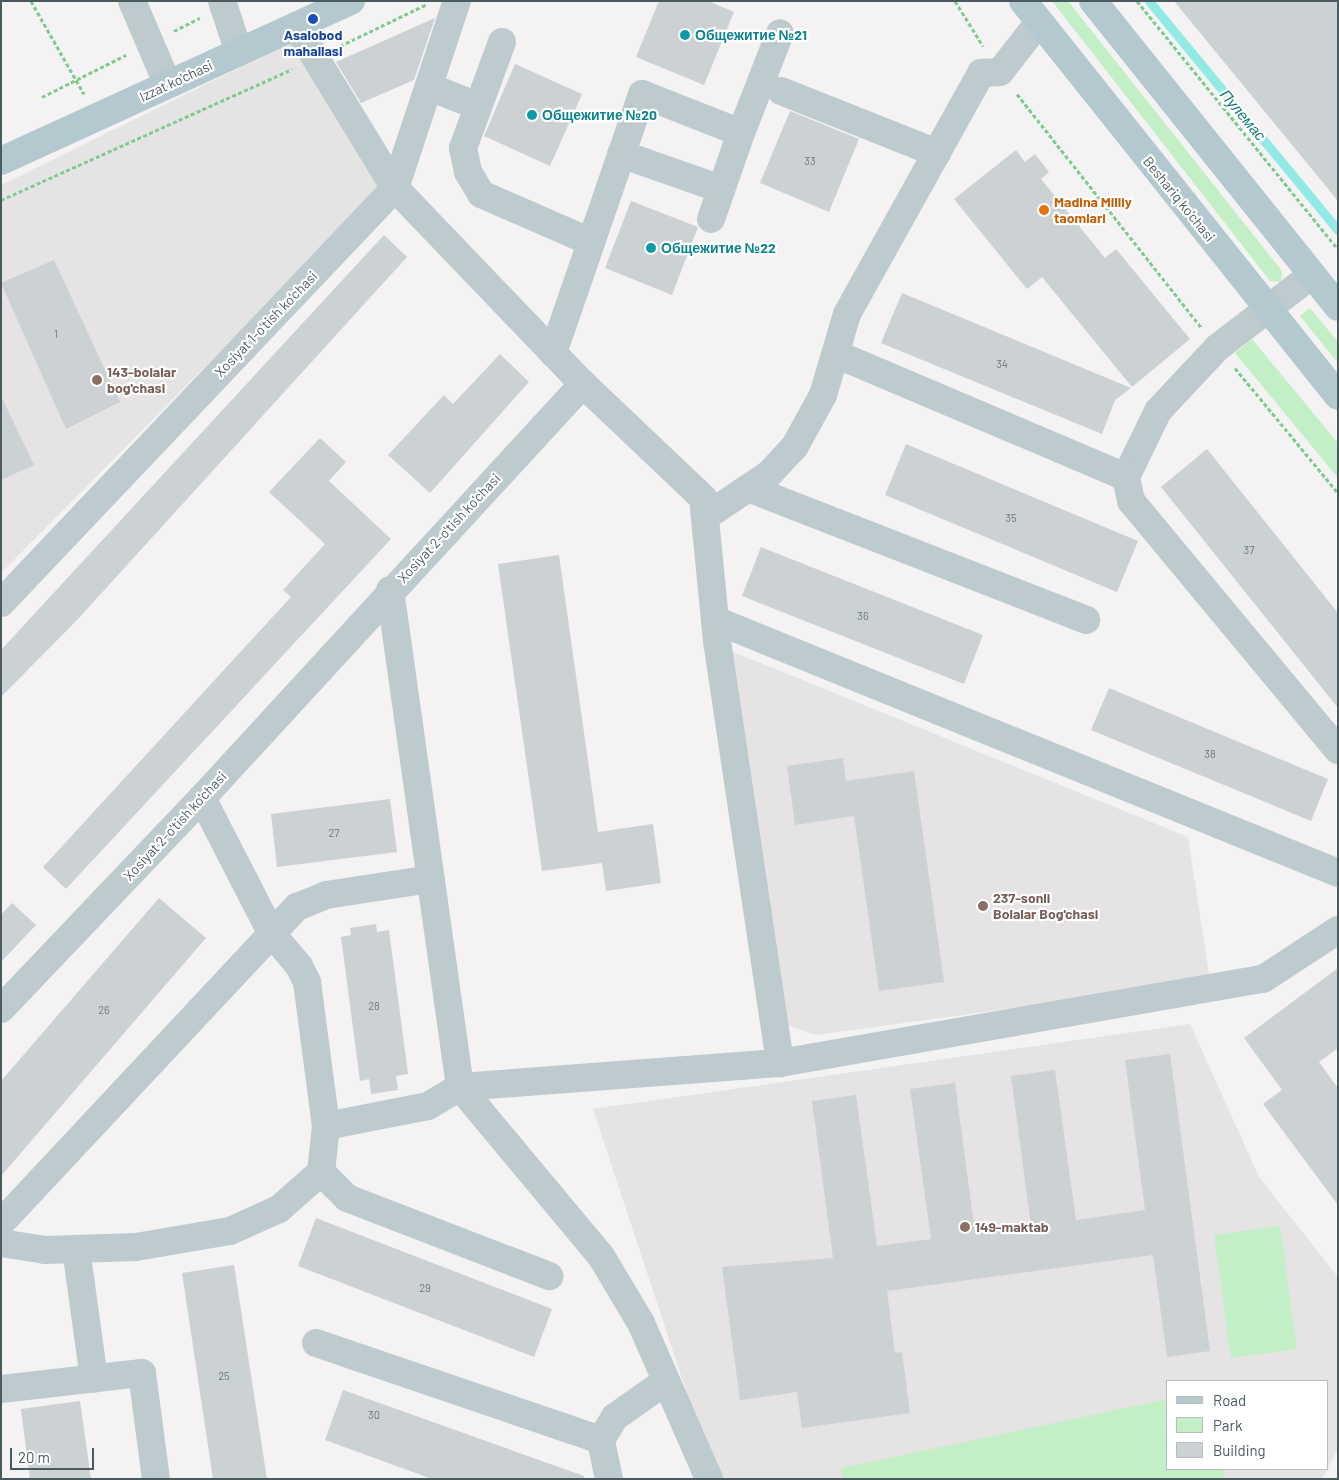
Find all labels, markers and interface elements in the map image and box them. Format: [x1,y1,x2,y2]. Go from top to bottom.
marker: Asalobod mahallasi [307,13,319,25]
place label: Asalobod mahallasi [284,27,342,59]
place label: Общежитие №21 [695,27,807,43]
marker: Общежитие №21 [679,29,691,41]
street label: Izzat ko'chasi [137,57,215,105]
water label: Пулемас [1217,86,1269,144]
place label: Общежитие №20 [542,107,657,123]
marker: Общежитие №20 [526,109,538,121]
street label: Beshariq ko'chasi [1140,153,1218,245]
house number: 33 [804,154,816,168]
place label: Madina Milliy taomlari [1054,194,1132,226]
marker: Madina Milliy taomlari [1038,204,1050,216]
place label: Общежитие №22 [661,240,776,256]
marker: Общежитие №22 [645,242,657,254]
street label: Xosiyat 1-o'tish ko'chasi [211,268,321,380]
house number: 1 [54,327,58,341]
house number: 34 [996,357,1008,371]
place label: 143-bolalar bog'chasi [107,364,176,397]
marker: 143-bolalar bog'chasi [91,374,103,386]
street label: Xosiyat 2-o'tish ko'chasi [394,470,504,586]
house number: 35 [1005,511,1017,525]
house number: 37 [1244,543,1254,557]
house number: 36 [857,609,869,623]
house number: 38 [1204,747,1216,761]
street label: Xosiyat 2-o'tish ko'chasi [120,768,230,884]
house number: 27 [328,826,340,840]
place label: 237-sonli Bolalar Bog'chasi [993,890,1098,922]
marker: 237-sonli Bolalar Bog'chasi [977,900,989,912]
house number: 28 [368,999,380,1013]
house number: 26 [98,1003,110,1017]
place label: 149-maktab [975,1219,1049,1235]
marker: 149-maktab [959,1221,971,1233]
house number: 29 [419,1281,431,1295]
house number: 25 [218,1369,230,1383]
legend [1166,1380,1329,1470]
text: Road [1213,1391,1246,1409]
house number: 30 [368,1408,380,1422]
text: Park [1213,1416,1242,1434]
scale bar [12,1438,96,1470]
text: Building [1213,1441,1266,1459]
text: 20 m [18,1448,50,1466]

